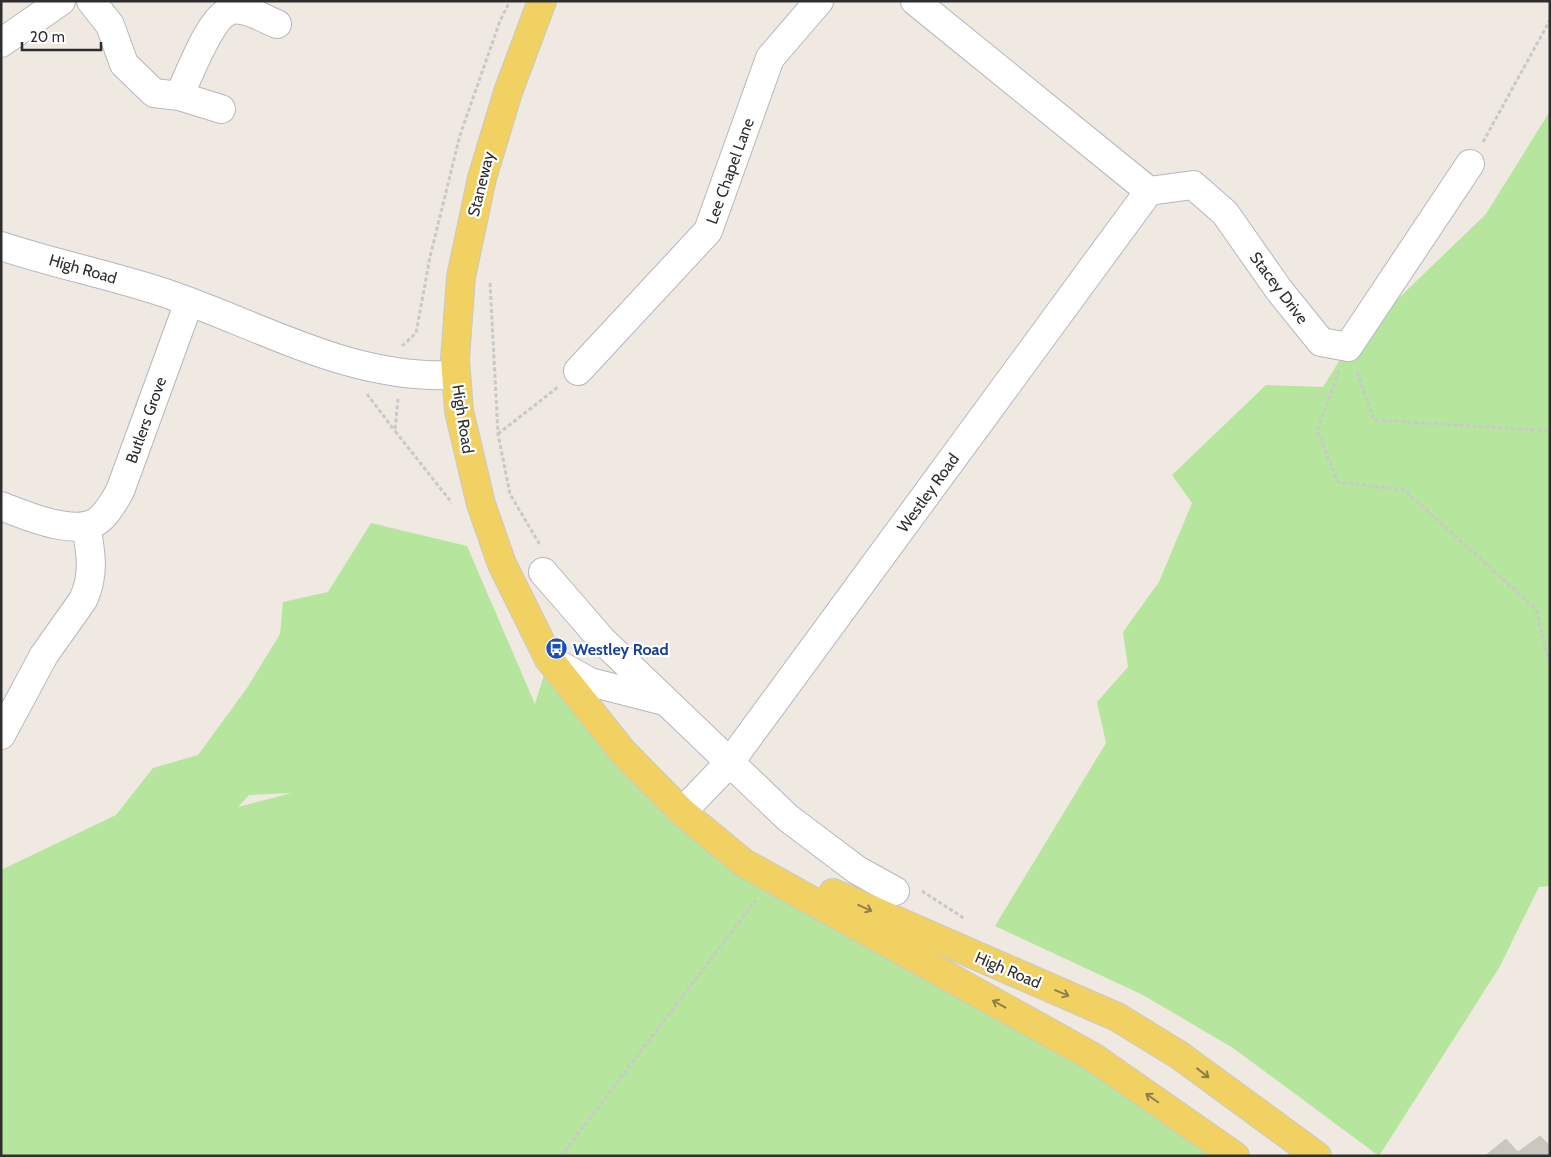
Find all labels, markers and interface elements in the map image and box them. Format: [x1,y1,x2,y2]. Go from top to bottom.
scale bar [22,20,101,52]
text: 20 m [30,28,65,46]
street label: Lee Chapel Lane [702,115,758,227]
street label: Staneway [464,150,498,218]
street label: Stacey Drive [1246,248,1312,328]
street label: High Road [47,250,119,288]
street label: Butlers Grove [122,374,170,466]
street label: High Road [448,383,478,455]
street label: Westley Road [893,450,963,536]
bus stop icon: Westley Road [545,637,569,661]
place label: Westley Road [573,640,669,659]
one-way arrow [857,904,872,913]
street label: High Road [972,948,1044,992]
one-way arrow [1054,989,1069,999]
one-way arrow [991,999,1006,1009]
one-way arrow [1196,1068,1210,1078]
one-way arrow [1145,1093,1159,1103]

